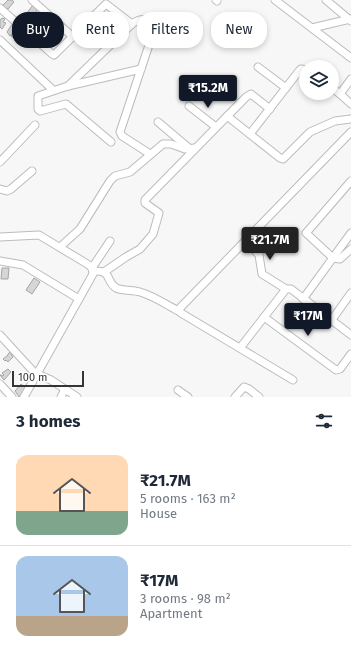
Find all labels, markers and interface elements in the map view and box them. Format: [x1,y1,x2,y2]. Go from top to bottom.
chip: Buy [12,12,64,48]
chip: Rent [72,12,129,48]
chip: Filters [137,12,203,48]
chip: New [211,12,267,48]
map controls [299,60,339,100]
button: layers [299,60,339,100]
pin: ₹15.2M [175,75,241,109]
text: ₹15.2M [188,80,228,95]
pin: ₹21.7M [237,227,303,261]
text: ₹21.7M [251,232,289,247]
pin: ₹17M [284,303,332,337]
text: ₹17M [293,308,323,323]
scale bar [12,369,84,388]
text: 100 m [18,371,47,384]
icon: filters [313,410,335,432]
text: 3 homes [16,411,81,432]
text: ₹21.7M [140,470,191,491]
icon: home [48,471,96,519]
text: 5 rooms · 163 m² [140,491,236,506]
text: House [140,506,177,521]
text: ₹17M [140,570,178,591]
icon: home [48,572,96,620]
text: 3 rooms · 98 m² [140,591,231,606]
text: Apartment [140,606,202,621]

